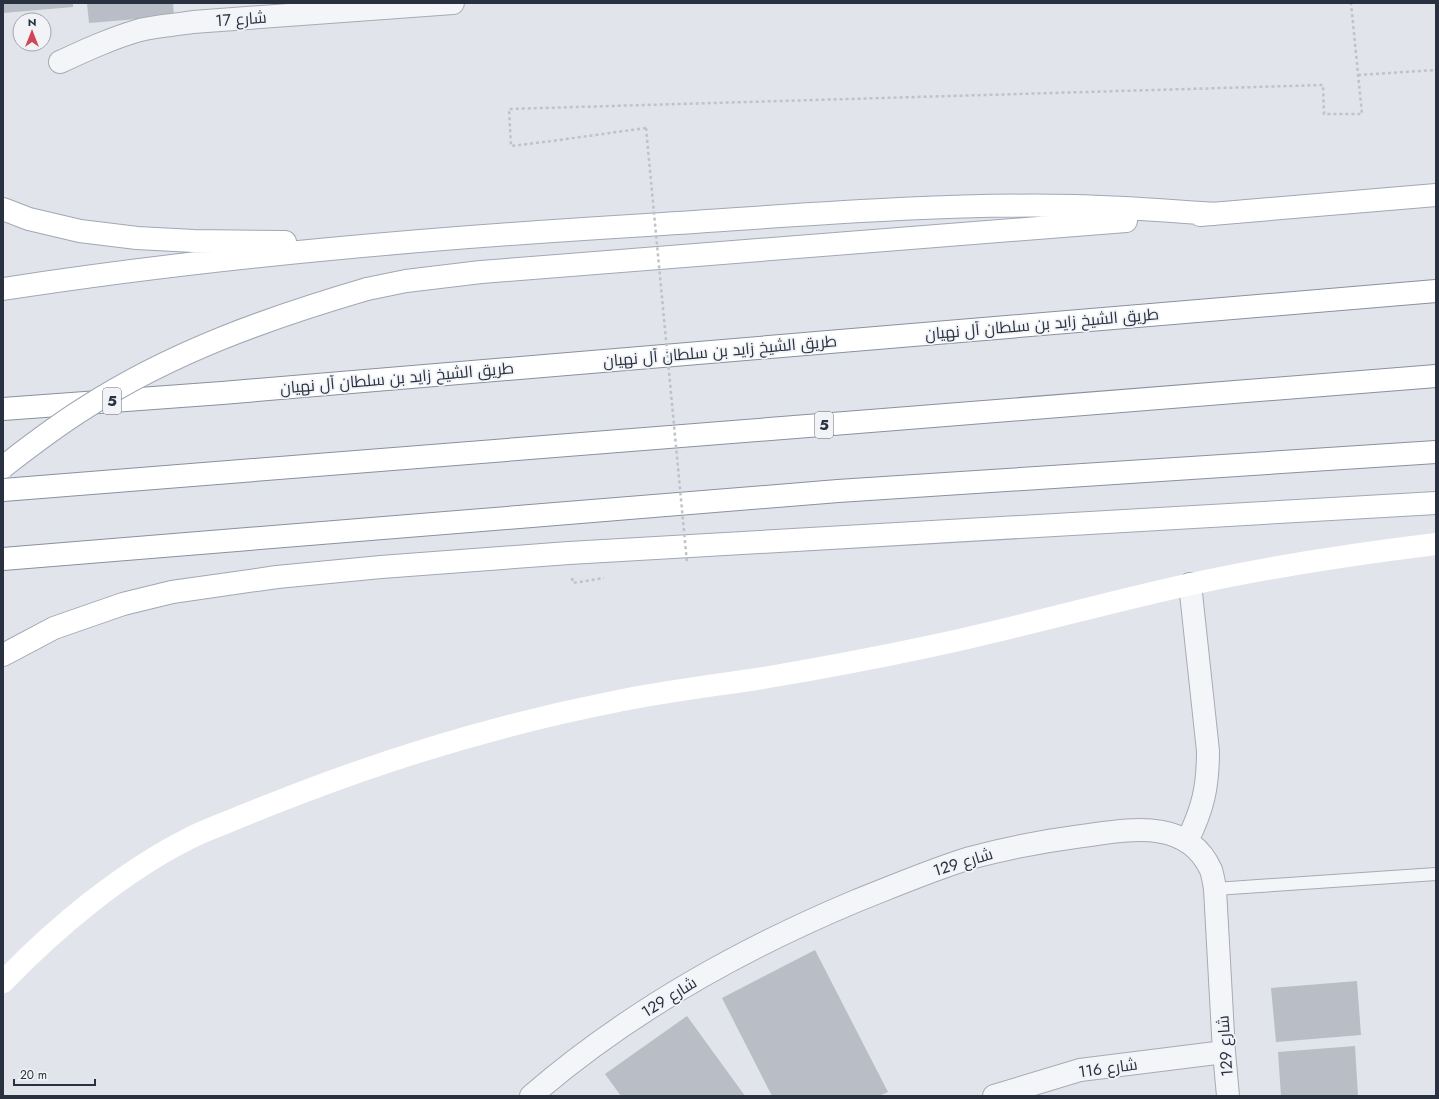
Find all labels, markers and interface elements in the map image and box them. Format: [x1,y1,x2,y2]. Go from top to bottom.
street label: شارع 17 [215,6,267,32]
north arrow [12,12,52,52]
text: N [28,14,36,30]
street label: طريق الشيخ زايد بن سلطان آل نهيان [924,302,1160,346]
street label: طريق الشيخ زايد بن سلطان آل نهيان [602,329,838,373]
street label: طريق الشيخ زايد بن سلطان آل نهيان [279,356,515,400]
road number: 5 [103,388,121,414]
road number: 5 [815,412,833,438]
street label: شارع 129 [930,842,996,882]
street label: شارع 129 [637,971,701,1023]
street label: شارع 129 [1211,1015,1239,1077]
street label: شارع 116 [1077,1052,1139,1084]
scale bar [14,1061,95,1087]
text: 20 m [20,1066,47,1084]

